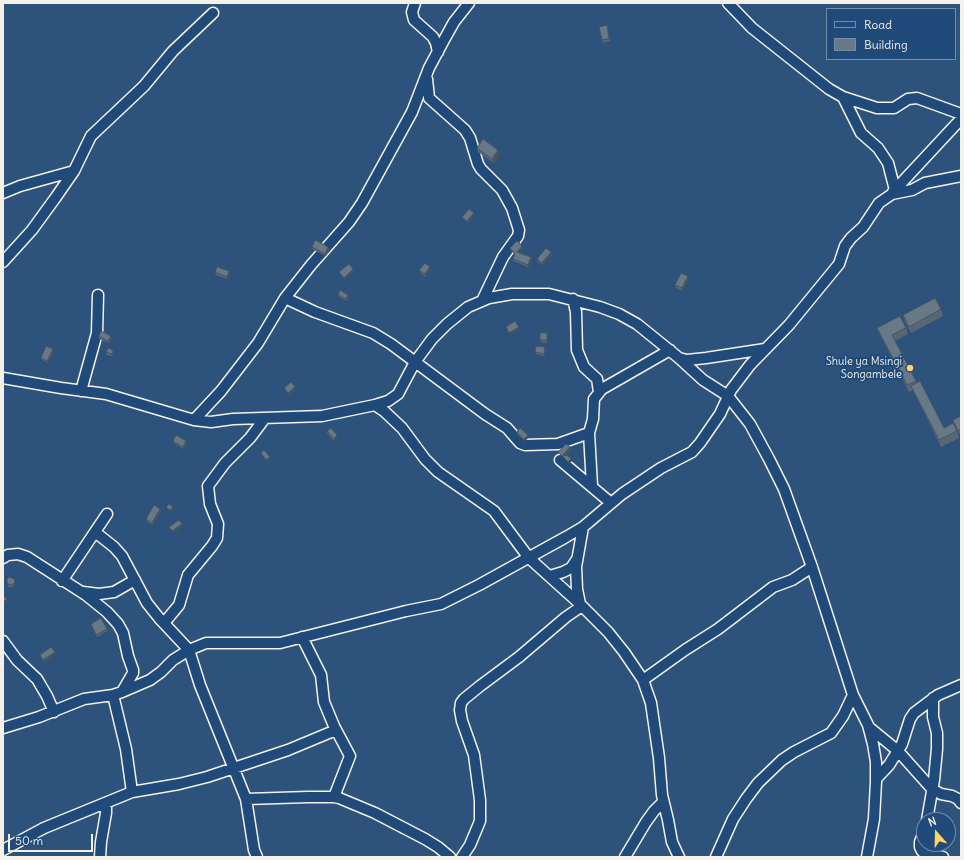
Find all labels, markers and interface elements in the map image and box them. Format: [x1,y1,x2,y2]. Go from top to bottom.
legend [826,8,956,60]
text: Road [864,17,892,32]
text: Building [864,37,908,52]
place label: Shule ya Msingi Songambele [826,355,902,381]
marker: Shule ya Msingi Songambele [905,363,915,373]
north arrow [916,812,956,852]
text: N [926,814,938,830]
scale bar [10,826,95,852]
text: 50 m [15,833,43,848]

